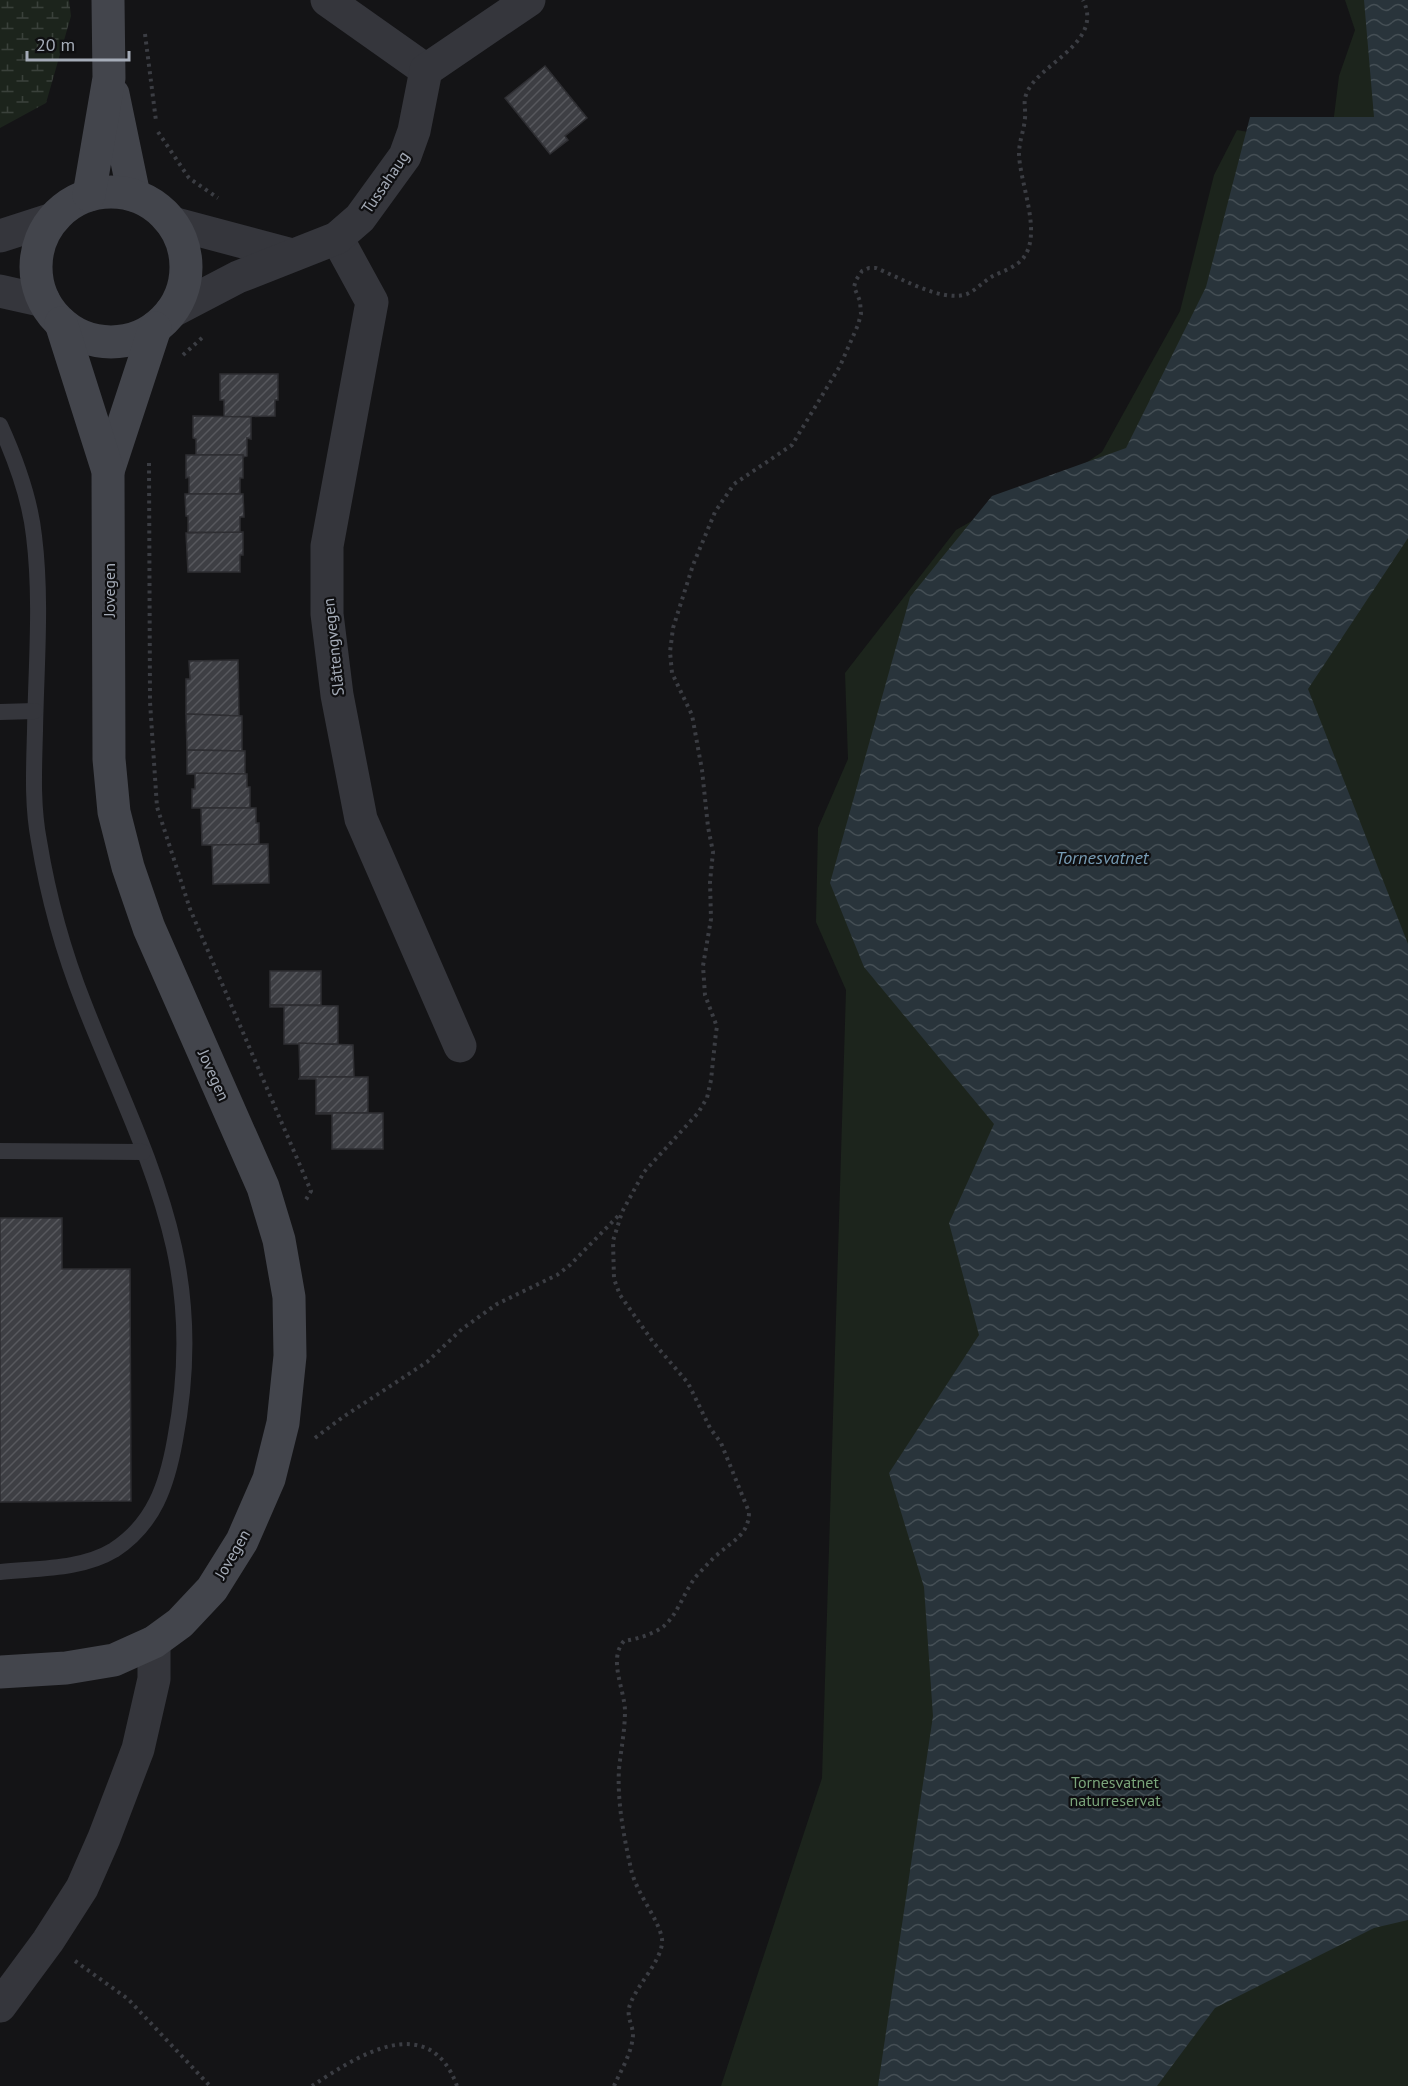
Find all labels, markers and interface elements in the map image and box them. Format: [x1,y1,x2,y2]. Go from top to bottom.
scale bar [27,24,129,62]
text: 20 m [36,33,75,56]
street label: Tussahaug [357,147,413,217]
street label: Jovegen [99,563,119,618]
street label: Slåttengvegen [318,597,348,697]
water label: Tornesvatnet [1056,846,1150,869]
street label: Jovegen [193,1045,234,1104]
street label: Jovegen [209,1526,254,1583]
park label: Tornesvatnet naturreservat [1069,1772,1161,1810]

